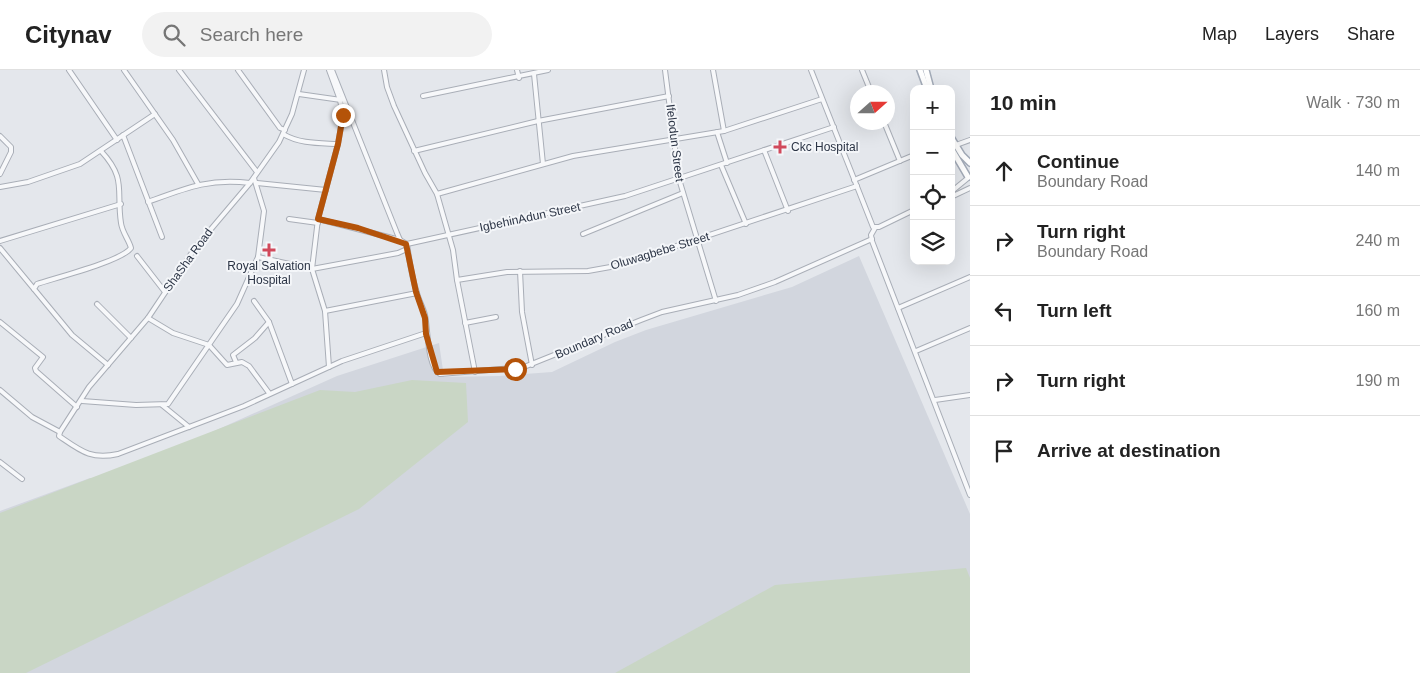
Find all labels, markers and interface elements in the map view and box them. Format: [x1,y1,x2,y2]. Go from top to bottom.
search box [142,12,492,57]
text: Citynav [25,21,112,48]
icon: search [160,21,188,49]
text: Search here [200,24,303,45]
text: Map [1202,24,1237,44]
text: Layers [1265,24,1319,44]
text: Share [1347,24,1395,44]
north arrow [850,85,895,130]
map controls [910,85,955,265]
button: + [910,85,955,130]
text: 10 min [990,91,1057,114]
text: Walk · 730 m [1306,94,1400,111]
street label: Ifelodun Street [663,103,687,183]
route end [332,104,355,127]
button: − [910,130,955,175]
marker: Ckc Hospital [773,140,787,154]
place label: Ckc Hospital [791,140,858,154]
text: Continue [1037,151,1119,172]
icon: ahead [990,157,1018,185]
text: 140 m [1356,162,1400,179]
text: Boundary Road [1037,173,1148,190]
button: locate [910,175,955,220]
street label: IgbehinAdun Street [478,199,582,235]
button: layers [910,220,955,265]
text: Turn right [1037,221,1125,242]
street label: ShaSha Road [160,226,216,294]
icon: right [990,227,1018,255]
street label: Oluwagbebe Street [609,229,712,273]
text: 240 m [1356,232,1400,249]
marker: Royal Salvation Hospital [262,243,276,257]
text: Boundary Road [1037,243,1148,260]
place label: Royal Salvation Hospital [227,259,311,287]
icon: left [990,297,1018,325]
text: Turn left [1037,300,1112,321]
text: 160 m [1356,302,1400,319]
street label: Boundary Road [553,316,635,362]
route start [504,358,527,381]
icon: right [990,367,1018,395]
text: Turn right [1037,370,1125,391]
text: 190 m [1356,372,1400,389]
icon: arrive [990,437,1018,465]
text: Arrive at destination [1037,440,1221,461]

